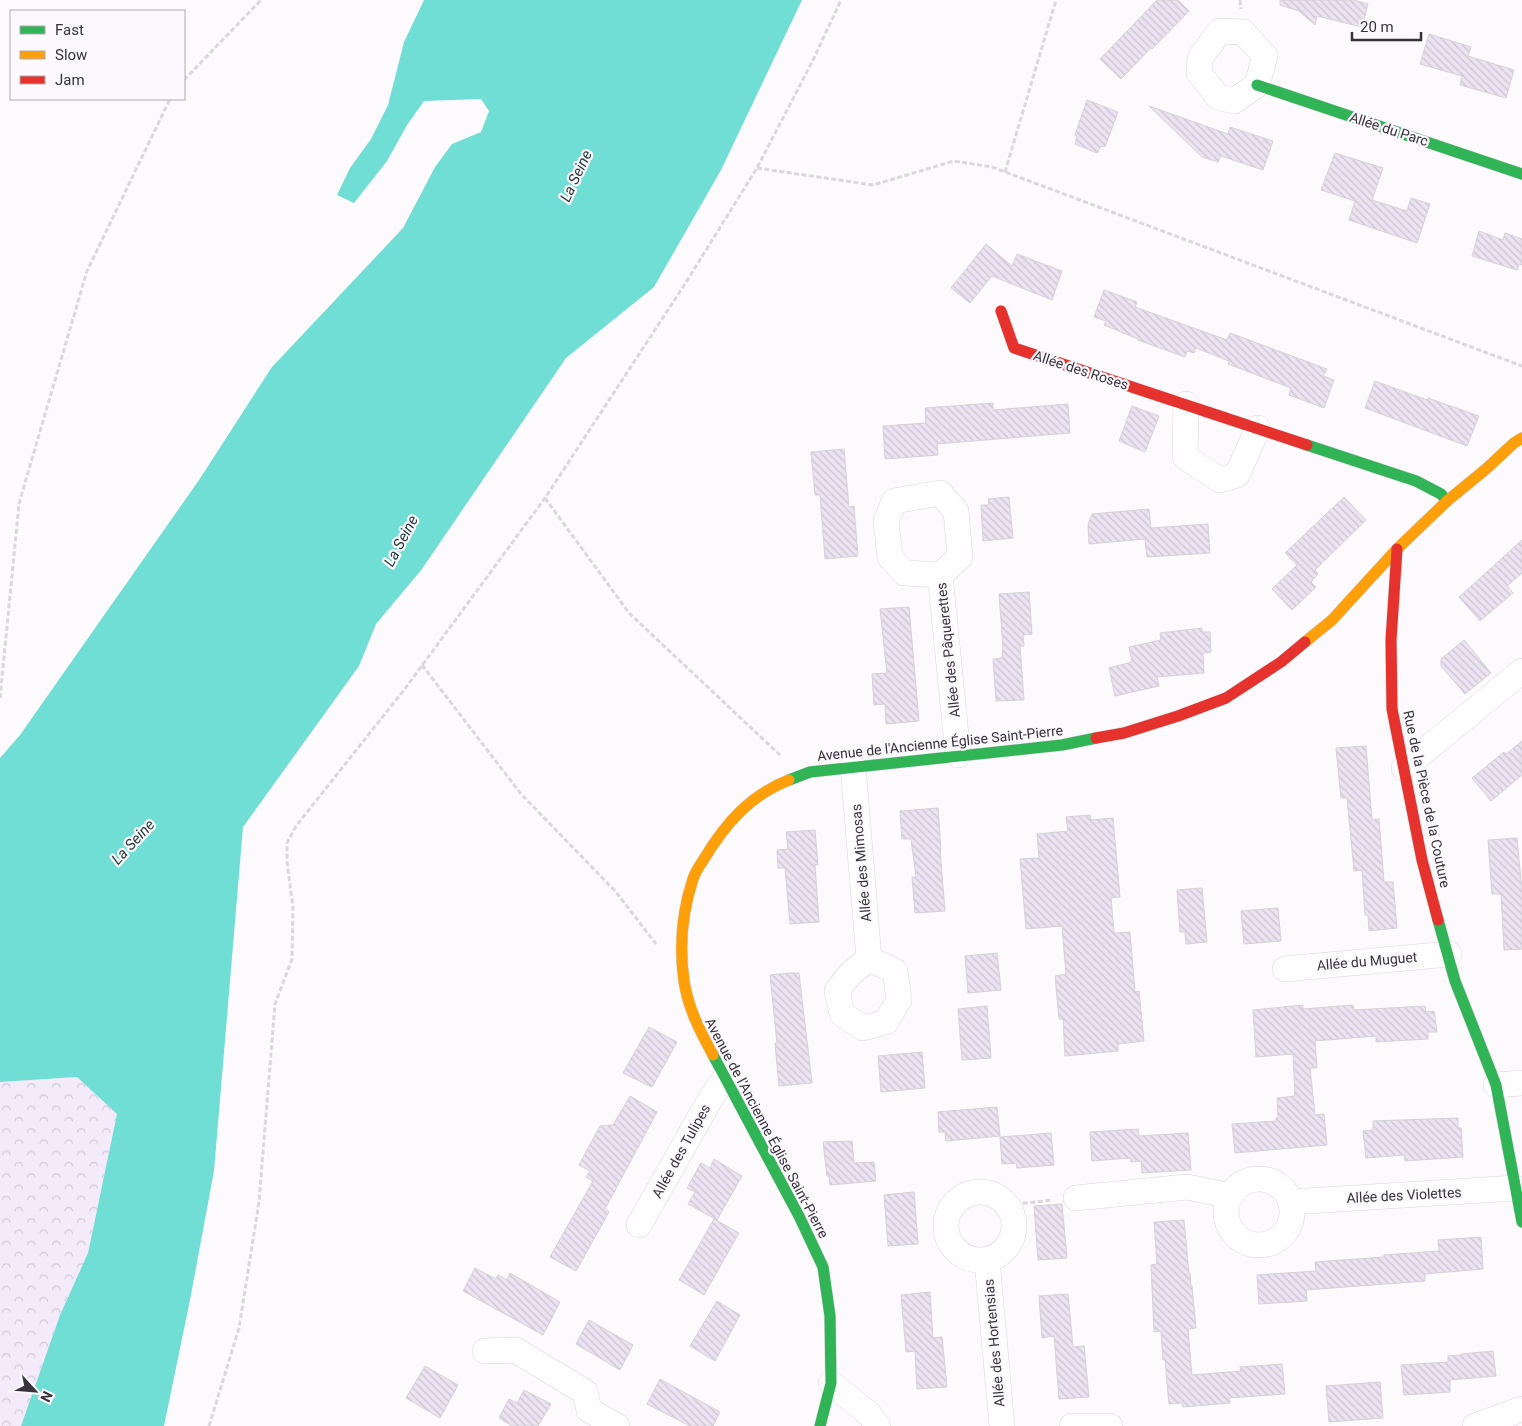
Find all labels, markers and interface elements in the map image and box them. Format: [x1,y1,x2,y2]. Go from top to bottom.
legend [10,10,185,100]
scale bar [1352,10,1421,42]
text: 20 m [1360,18,1394,36]
text: Fast [55,21,84,39]
text: Slow [55,46,87,64]
text: Jam [55,71,85,89]
street label: Allée du Parc [1348,109,1430,149]
water label: La Seine [556,147,596,205]
street label: Allée des Roses [1032,347,1130,393]
water label: La Seine [380,512,422,570]
street label: Allée des Pâquerettes [933,582,963,718]
street label: Rue de la Pièce de la Couture [1400,709,1454,889]
street label: Avenue de l'Ancienne Église Saint-Pierre [816,721,1064,764]
street label: Allée des Mimosas [848,803,874,923]
water label: La Seine [108,816,159,868]
street label: Allée du Muguet [1316,949,1418,973]
street label: Avenue de l'Ancienne Église Saint-Pierre [702,1015,833,1241]
street label: Allée des Tulipes [649,1101,713,1201]
street label: Allée des Violettes [1346,1184,1462,1206]
street label: Allée des Hortensias [980,1278,1008,1408]
north arrow [10,1366,60,1416]
text: N [37,1389,56,1405]

